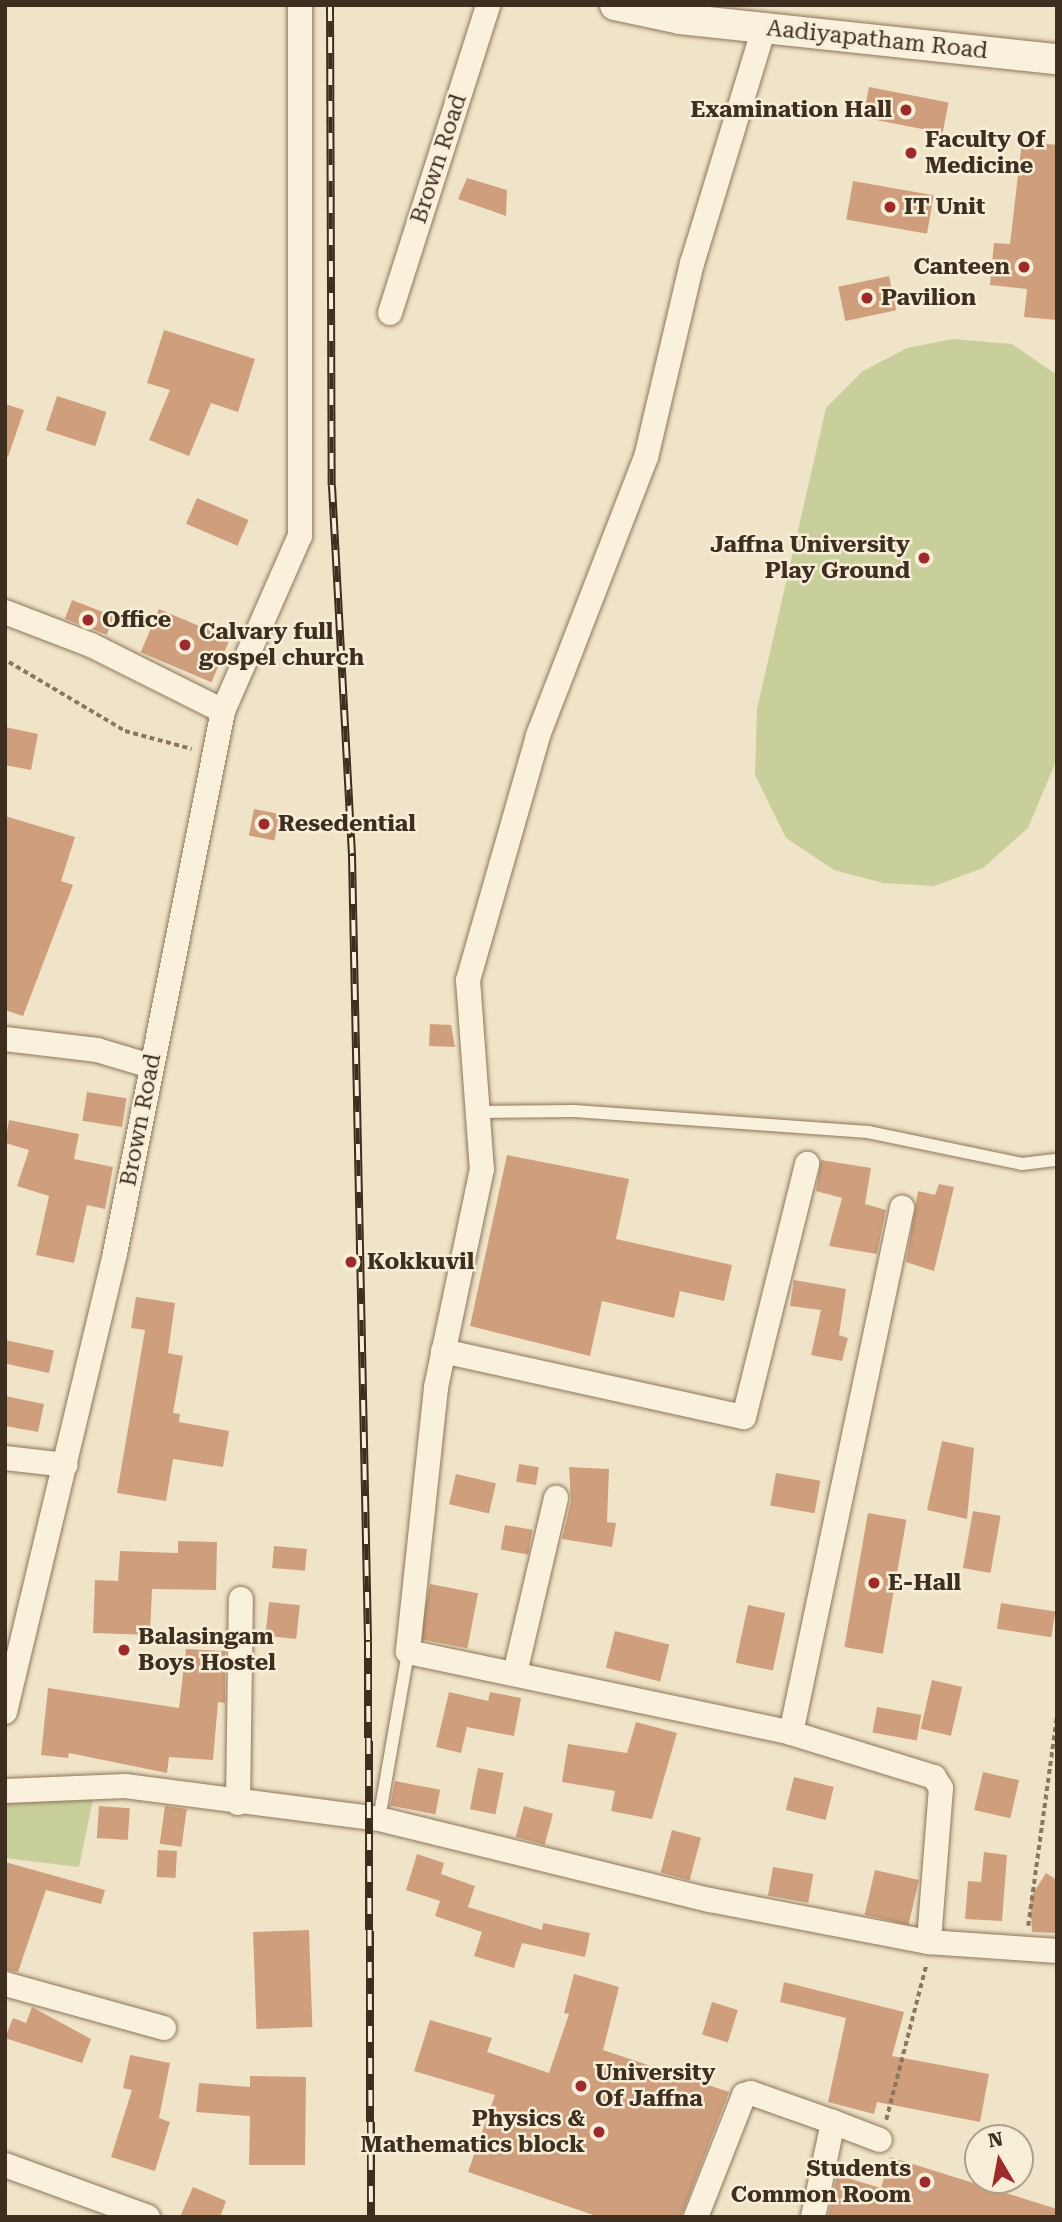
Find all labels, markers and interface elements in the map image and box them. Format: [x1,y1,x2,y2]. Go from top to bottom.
street label: Aadiyapatham Road [765,15,989,65]
street label: Brown Road [405,91,473,227]
place label: Examination Hall [690,96,892,124]
marker: Examination Hall [898,102,914,118]
place label: Faculty Of Medicine [925,126,1045,180]
marker: Faculty Of Medicine [903,145,919,161]
place label: IT Unit [904,193,985,221]
marker: IT Unit [882,199,898,215]
place label: Canteen [913,253,1010,281]
marker: Canteen [1016,259,1032,275]
place label: Pavilion [881,284,976,312]
marker: Pavilion [859,290,875,306]
place label: Jaffna University Play Ground [710,531,910,585]
marker: Jaffna University Play Ground [916,550,932,566]
place label: Office [102,606,171,634]
marker: Office [80,612,96,628]
place label: Calvary full gospel church [199,618,364,672]
marker: Calvary full gospel church [177,637,193,653]
place label: Resedential [278,810,416,838]
marker: Resedential [256,816,272,832]
street label: Brown Road [115,1051,167,1189]
place label: Kokkuvil [367,1248,474,1276]
marker: Kokkuvil [341,1252,361,1272]
place label: E-Hall [888,1569,961,1597]
marker: E-Hall [866,1575,882,1591]
place label: Balasingam Boys Hostel [138,1623,276,1677]
marker: Balasingam Boys Hostel [116,1642,132,1658]
place label: University Of Jaffna [595,2059,715,2113]
marker: University Of Jaffna [573,2078,589,2094]
place label: Physics & Mathematics block [360,2105,585,2159]
marker: Physics & Mathematics block [591,2124,607,2140]
north arrow [964,2124,1034,2194]
text: N [986,2127,1005,2152]
place label: Students Common Room [731,2155,911,2209]
marker: Students Common Room [917,2174,933,2190]

